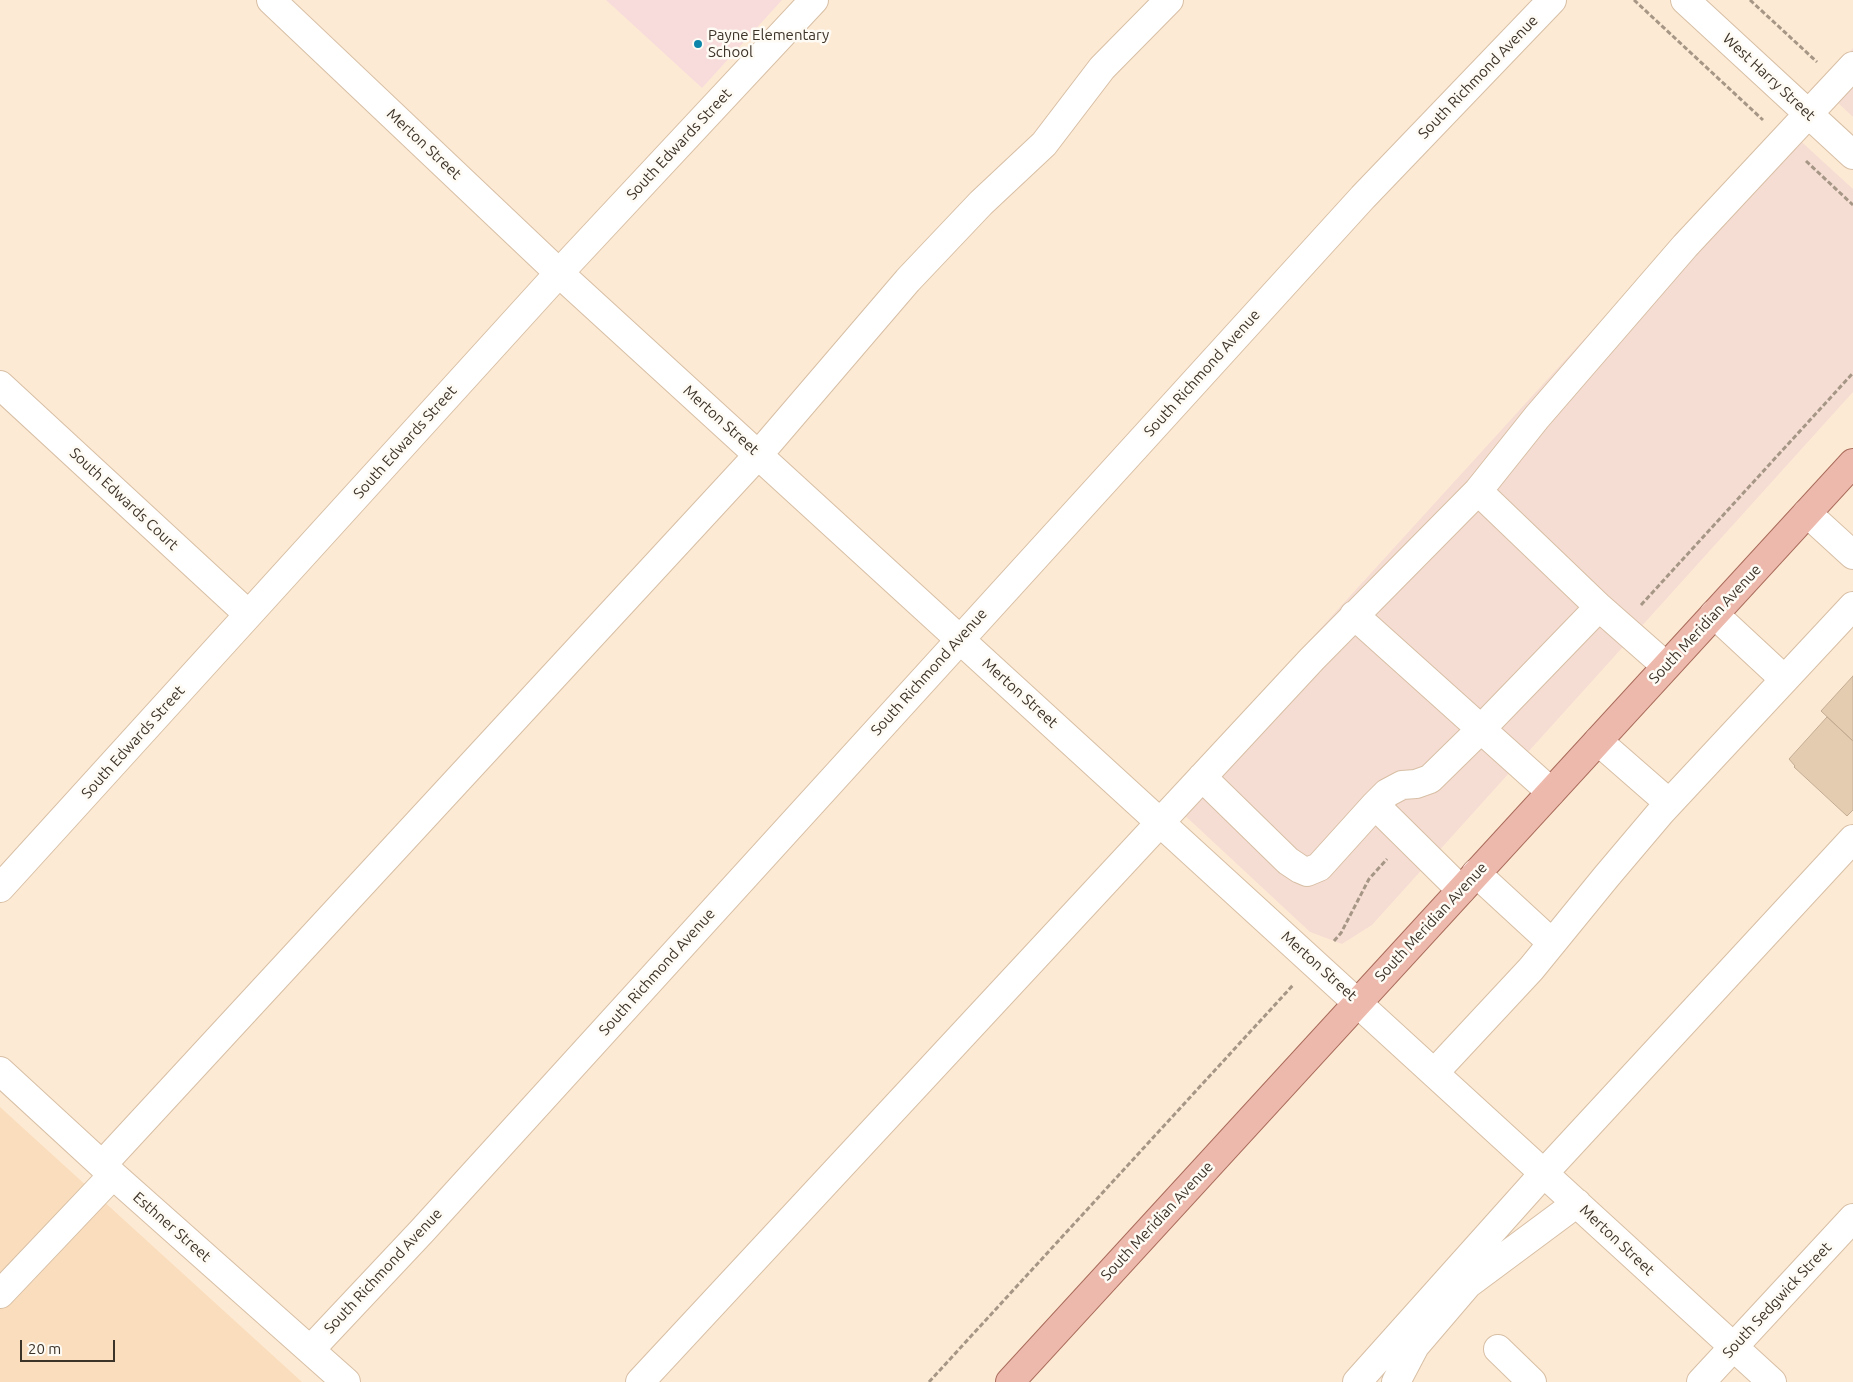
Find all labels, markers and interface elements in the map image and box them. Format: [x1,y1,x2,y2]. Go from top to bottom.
street label: South Richmond Avenue [1414,12,1542,142]
place label: Payne Elementary School [708,26,829,61]
street label: West Harry Street [1719,29,1819,125]
marker: Payne Elementary School [692,38,704,50]
street label: South Edwards Street [623,85,735,203]
street label: Merton Street [383,105,465,183]
street label: South Richmond Avenue [1140,306,1264,440]
street label: Merton Street [679,381,763,459]
street label: South Edwards Street [350,382,460,502]
street label: South Edwards Court [66,444,182,554]
street label: South Meridian Avenue [1645,561,1765,687]
street label: South Richmond Avenue [867,605,991,739]
street label: Merton Street [978,654,1062,732]
street label: South Edwards Street [78,682,188,802]
street label: South Meridian Avenue [1371,859,1491,985]
street label: South Richmond Avenue [595,905,719,1039]
street label: Merton Street [1277,927,1361,1005]
street label: South Meridian Avenue [1097,1158,1217,1284]
street label: Esthner Street [129,1188,215,1266]
street label: Merton Street [1576,1201,1658,1279]
street label: South Richmond Avenue [320,1205,446,1337]
street label: South Sedgwick Street [1719,1238,1835,1362]
scale bar [22,1330,118,1362]
text: 20 m [28,1340,61,1357]

